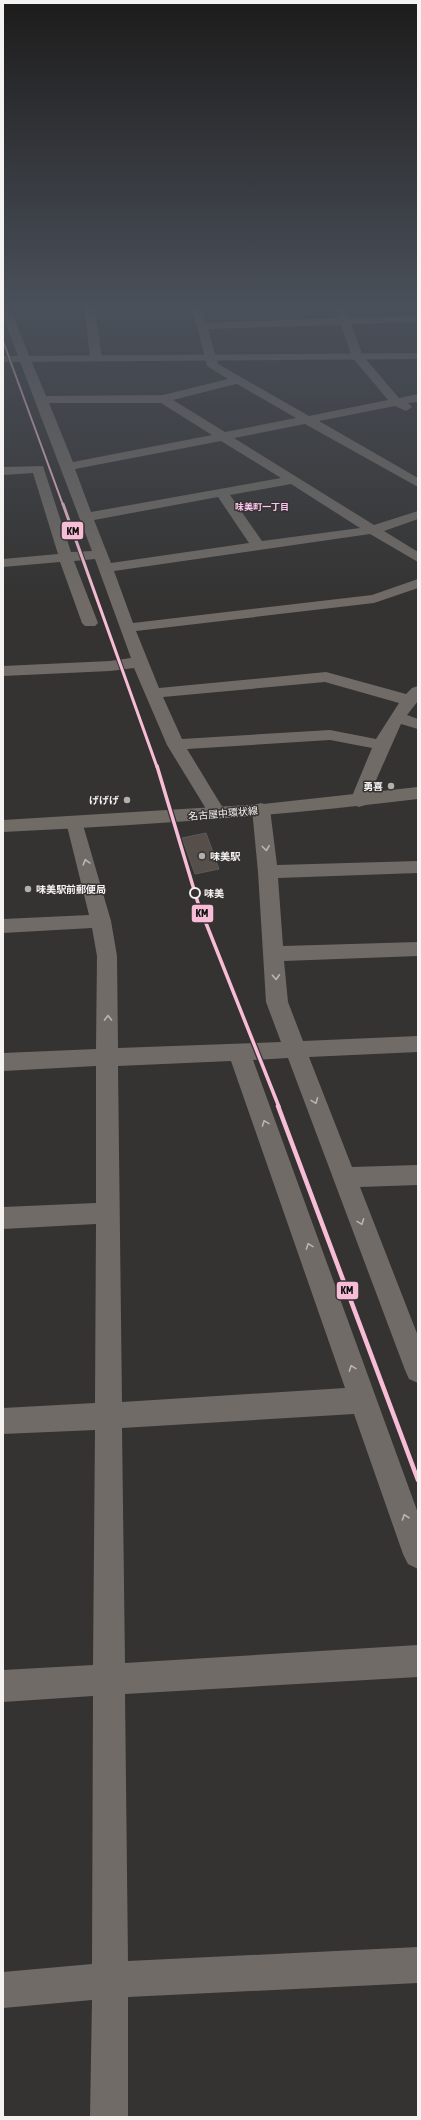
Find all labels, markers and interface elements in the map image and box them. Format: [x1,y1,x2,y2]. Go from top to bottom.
district label: 味美町一丁目 [235,502,289,512]
line badge: KM [61,521,84,540]
text: KM [67,525,79,537]
place label: 勇喜 [363,781,383,792]
marker: 勇喜 [386,781,396,791]
place label: げげげ [89,795,119,806]
marker: げげげ [122,795,132,805]
street label: 名古屋中環状線 [188,805,258,822]
one-way arrow [261,845,270,851]
marker: 味美駅 [197,851,207,861]
place label: 味美駅 [210,851,241,862]
one-way arrow [82,859,90,866]
marker: 味美駅前郵便局 [23,884,33,894]
place label: 味美駅前郵便局 [36,884,106,895]
marker: 味美 [189,887,201,899]
place label: 味美 [204,888,225,899]
line badge: KM [191,904,214,923]
text: KM [196,907,208,919]
one-way arrow [272,974,281,980]
one-way arrow [104,1015,112,1021]
one-way arrow [310,1097,318,1104]
one-way arrow [261,1120,270,1127]
one-way arrow [357,1218,365,1225]
one-way arrow [305,1242,313,1249]
line badge: KM [336,1281,359,1300]
text: KM [341,1284,353,1296]
one-way arrow [349,1365,357,1372]
one-way arrow [401,1514,410,1521]

